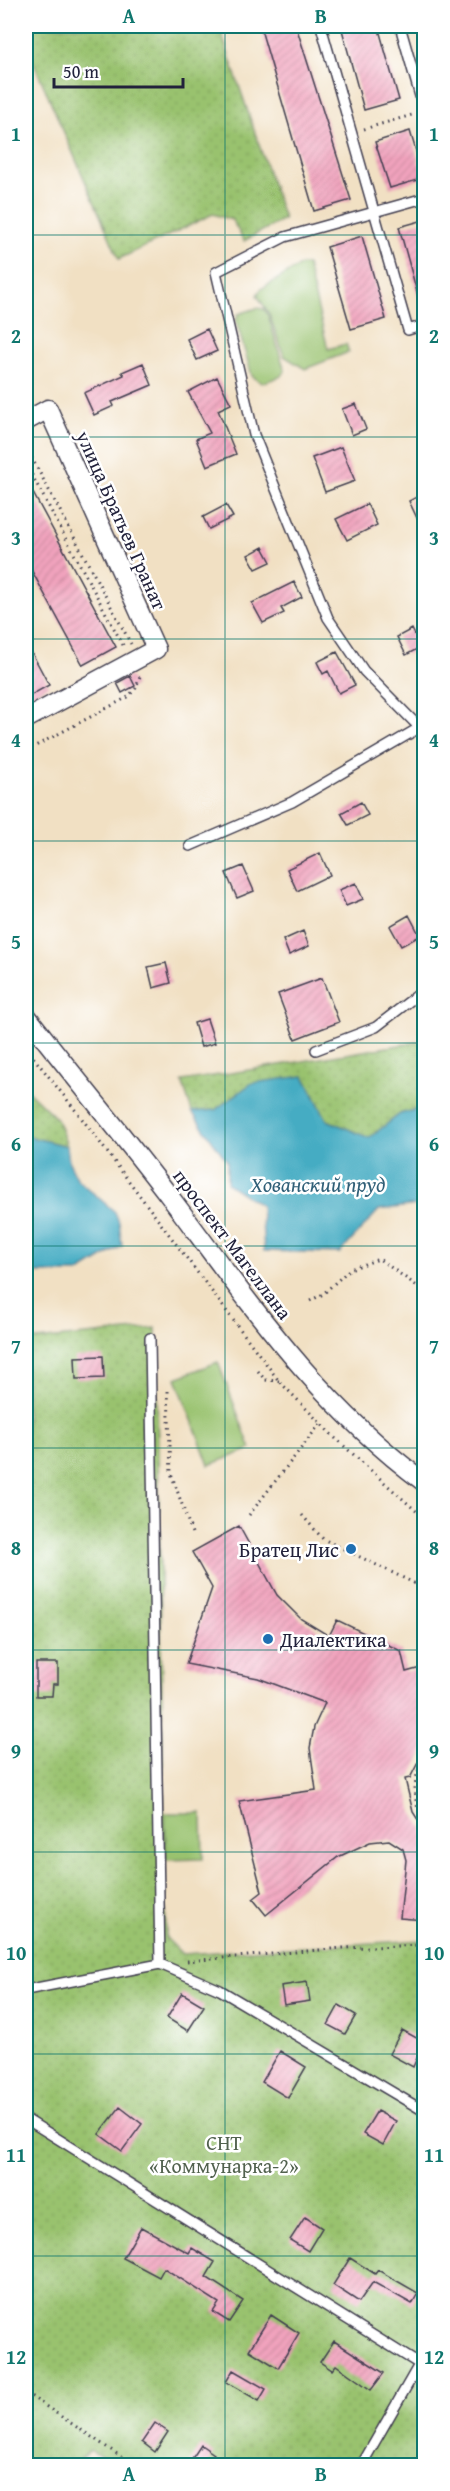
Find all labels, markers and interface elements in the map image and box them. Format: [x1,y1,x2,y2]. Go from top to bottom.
text: A [123,1,136,30]
text: B [315,1,327,30]
scale bar [54,51,183,89]
text: 50 m [63,58,99,85]
text: 1 [11,119,21,148]
text: 1 [429,119,439,148]
text: 2 [11,321,21,350]
text: 2 [429,321,439,350]
street label: улица Братьев Гранат [69,425,175,615]
text: 3 [11,523,21,552]
text: 3 [429,523,439,552]
text: 4 [11,725,21,754]
text: 4 [429,725,439,754]
text: 5 [11,927,21,956]
text: 5 [429,927,439,956]
text: 6 [11,1129,21,1158]
text: 6 [429,1129,439,1158]
street label: проспект Магеллана [167,1163,300,1326]
water label: Хованский пруд [250,1169,385,1200]
text: 7 [11,1331,21,1360]
text: 7 [429,1331,439,1360]
text: 8 [11,1533,21,1562]
text: 8 [429,1533,439,1562]
place label: Братец Лис [239,1535,339,1564]
marker: Братец Лис [344,1542,358,1556]
place label: Диалектика [279,1625,387,1654]
marker: Диалектика [261,1632,275,1646]
text: 9 [11,1736,21,1765]
text: 9 [429,1736,439,1765]
text: 10 [6,1938,26,1967]
text: 10 [424,1938,444,1967]
park label: СНТ «Коммунарка-2» [149,2128,299,2180]
text: 11 [6,2140,26,2169]
text: 11 [424,2140,444,2169]
text: 12 [6,2342,26,2371]
text: 12 [424,2342,444,2371]
text: A [123,2459,136,2488]
text: B [315,2459,327,2488]

